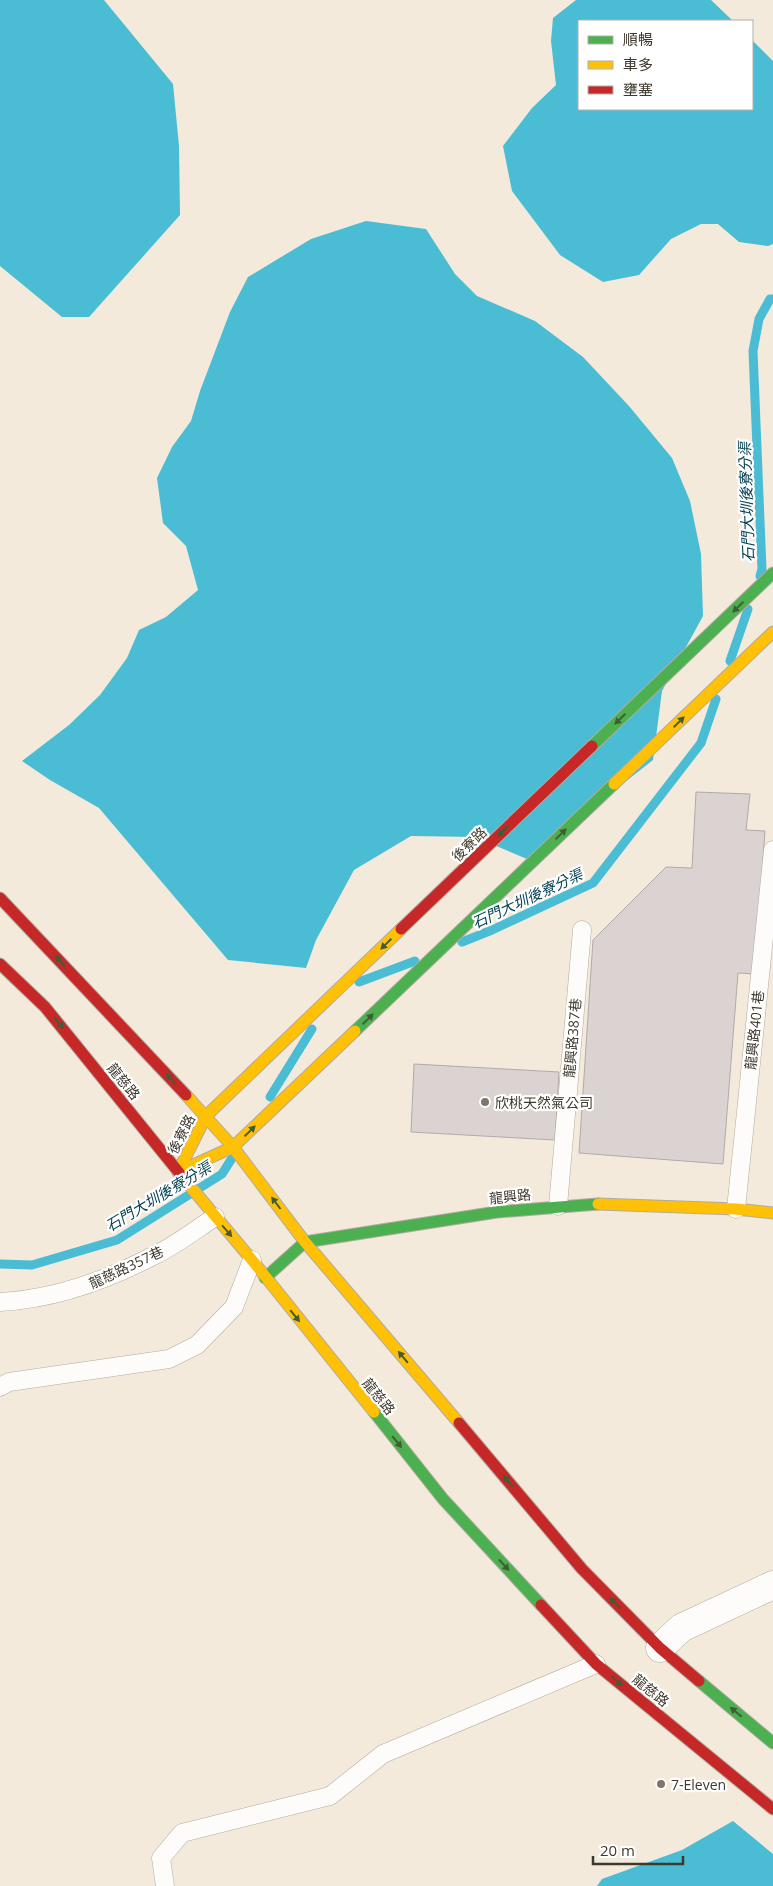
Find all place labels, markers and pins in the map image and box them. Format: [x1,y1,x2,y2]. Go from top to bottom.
place label: 欣桃天然氣公司 [495,1093,593,1112]
marker: 欣桃天然氣公司 [479,1096,491,1108]
place label: 7-Eleven [671,1775,726,1794]
marker: 7-Eleven [655,1778,667,1790]

